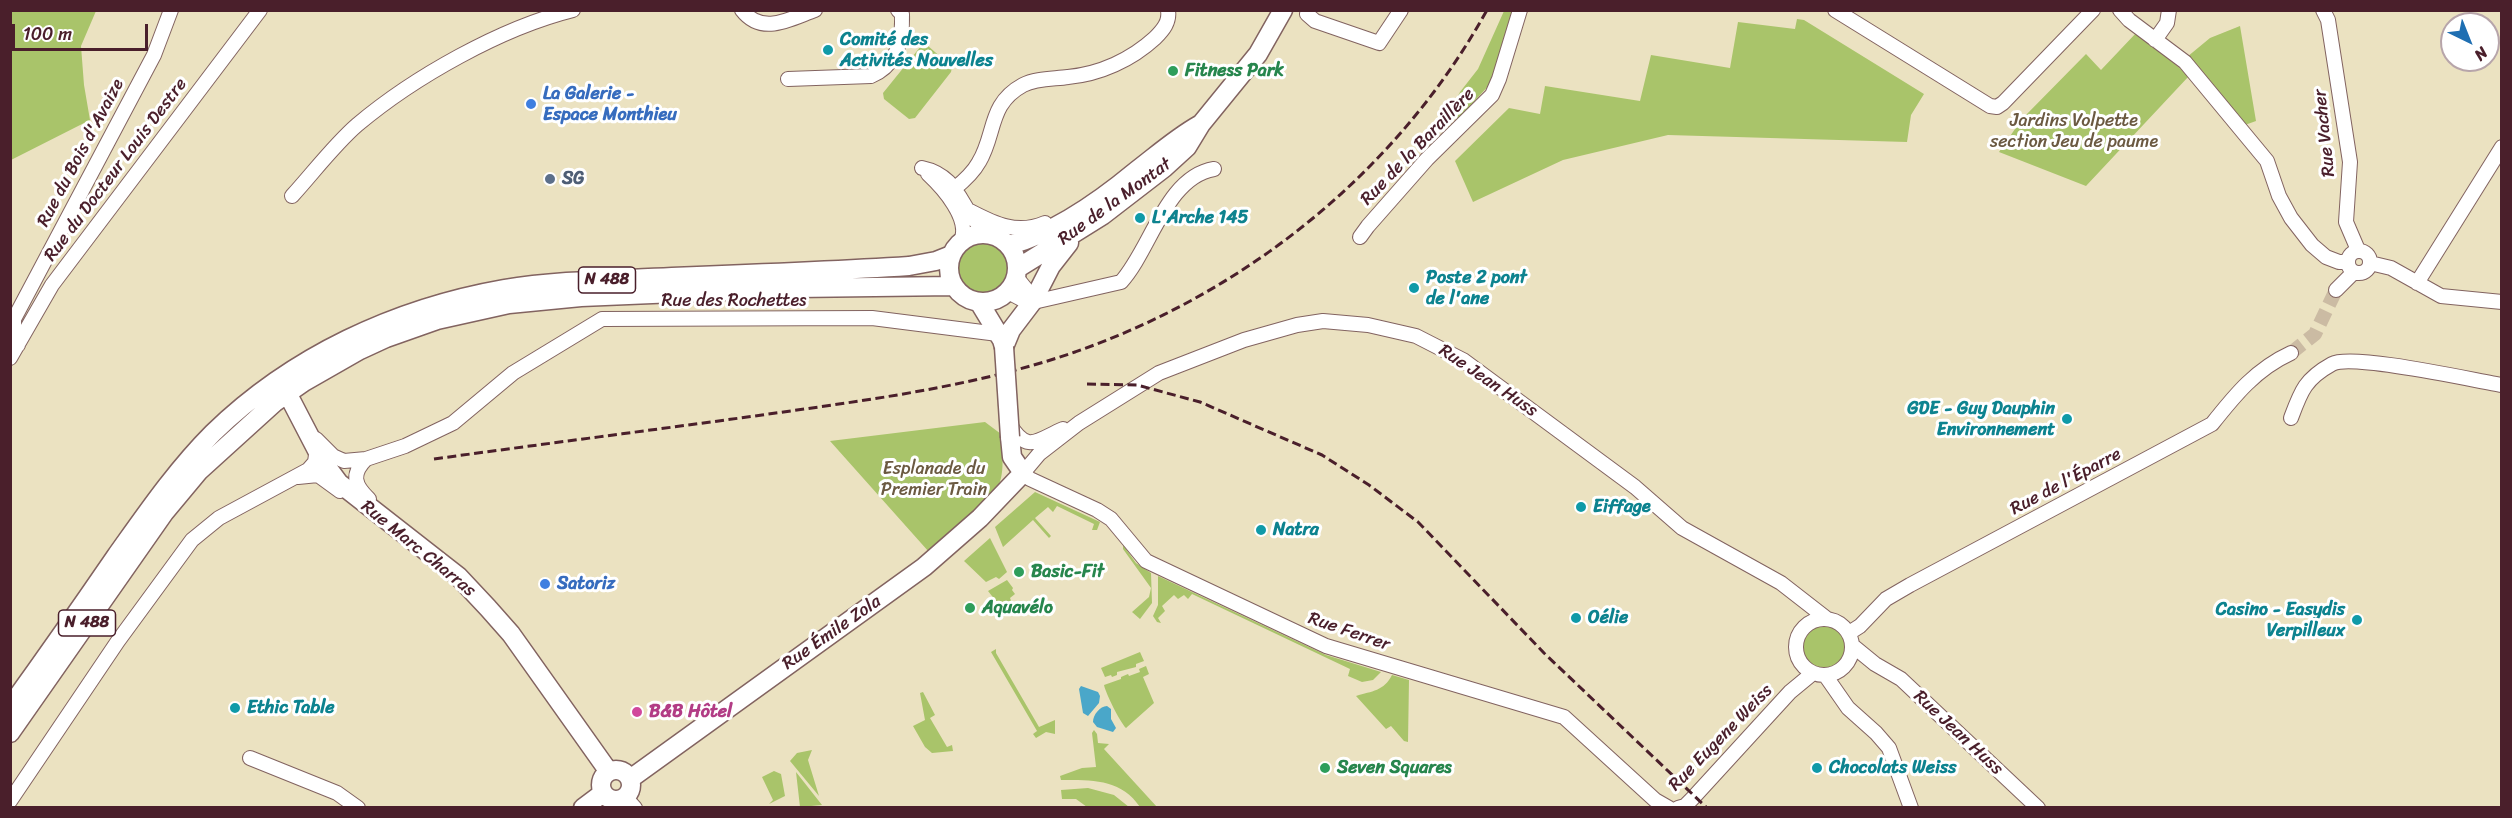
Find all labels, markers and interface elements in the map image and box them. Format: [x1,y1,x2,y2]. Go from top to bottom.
scale bar [15,12,152,50]
north arrow [2440,12,2500,72]
text: 100 m [23,18,72,50]
place label: Comité des Activités Nouvelles [840,29,993,72]
text: N [2467,40,2495,68]
marker: Comité des Activités Nouvelles [821,43,835,57]
place label: Fitness Park [1185,60,1284,82]
marker: Fitness Park [1166,64,1180,78]
street label: Rue du Docteur Louis Destre [40,74,192,266]
street label: Rue du Bois d'Avaize [33,75,129,231]
place label: La Galerie - Espace Monthieu [543,83,677,125]
street label: Rue de la Baraillère [1357,84,1479,210]
street label: Rue Vacher [2310,88,2340,178]
marker: La Galerie - Espace Monthieu [524,97,538,111]
park label: Jardins Volpette section Jeu de paume [1990,110,2158,152]
street label: Rue de la Montat [1054,154,1176,250]
place label: SG [562,168,585,190]
marker: SG [543,172,557,186]
place label: L'Arche 145 [1152,207,1249,229]
marker: L'Arche 145 [1133,211,1147,225]
road number: N 488 [578,267,636,293]
place label: Poste 2 pont de l'ane [1426,267,1527,310]
marker: Poste 2 pont de l'ane [1407,281,1421,295]
street label: Rue des Rochettes [662,290,806,312]
street label: Rue Jean Huss [1434,340,1542,422]
place label: GDE - Guy Dauphin Environnement [1907,398,2055,440]
marker: GDE - Guy Dauphin Environnement [2060,412,2074,426]
street label: Rue de l'Éparre [2007,444,2125,520]
park label: Esplanade du Premier Train [881,458,987,500]
street label: Rue Marc Charras [356,496,480,602]
place label: Eiffage [1593,496,1651,518]
marker: Eiffage [1574,500,1588,514]
place label: Natra [1273,519,1319,541]
marker: Natra [1254,523,1268,537]
place label: Basic-Fit [1031,561,1104,583]
marker: Basic-Fit [1012,565,1026,579]
place label: Satoriz [557,573,615,595]
marker: Satoriz [538,577,552,591]
street label: Rue Émile Zola [779,591,885,675]
place label: Aquavélo [982,597,1053,619]
place label: Casino - Easydis Verpilleux [2216,599,2345,642]
marker: Aquavélo [963,601,977,615]
place label: Oélie [1588,607,1628,629]
street label: Rue Ferrer [1305,608,1393,656]
road number: N 488 [58,610,116,636]
marker: Oélie [1569,611,1583,625]
marker: Casino - Easydis Verpilleux [2350,613,2364,627]
street label: Rue Eugene Weiss [1665,680,1777,796]
street label: Rue Jean Huss [1909,686,2007,780]
place label: Ethic Table [247,697,335,719]
marker: Ethic Table [228,701,242,715]
place label: B&B Hôtel [649,701,732,723]
marker: B&B Hôtel [630,705,644,719]
place label: Seven Squares [1337,757,1452,779]
place label: Chocolats Weiss [1829,757,1957,779]
marker: Seven Squares [1318,761,1332,775]
marker: Chocolats Weiss [1810,761,1824,775]

